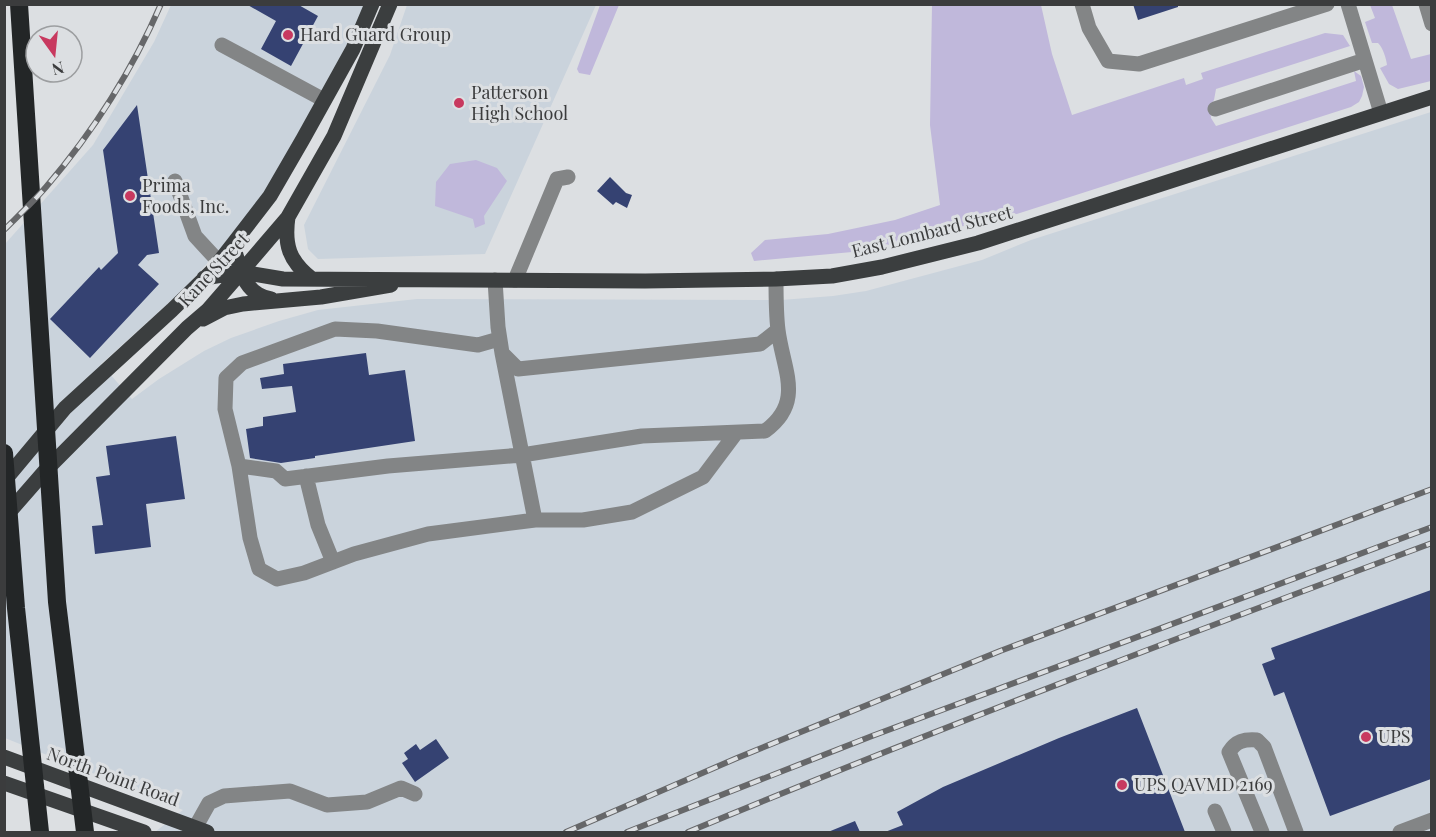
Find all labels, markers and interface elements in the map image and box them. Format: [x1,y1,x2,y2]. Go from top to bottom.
place label: Hard Guard Group [300,22,451,46]
north arrow [24,24,84,84]
marker: Hard Guard Group [281,28,295,42]
text: N [49,57,66,81]
place label: Patterson High School [471,80,568,125]
marker: Patterson High School [452,96,466,110]
place label: Prima Foods, Inc. [142,173,229,218]
marker: Prima Foods, Inc. [123,189,137,203]
street label: East Lombard Street [849,199,1015,263]
street label: Kane Street [173,227,254,312]
place label: UPS [1378,724,1411,748]
marker: UPS [1359,730,1373,744]
street label: North Point Road [44,741,183,811]
place label: UPS QAVMD 2169 [1134,772,1273,796]
marker: UPS QAVMD 2169 [1115,778,1129,792]

